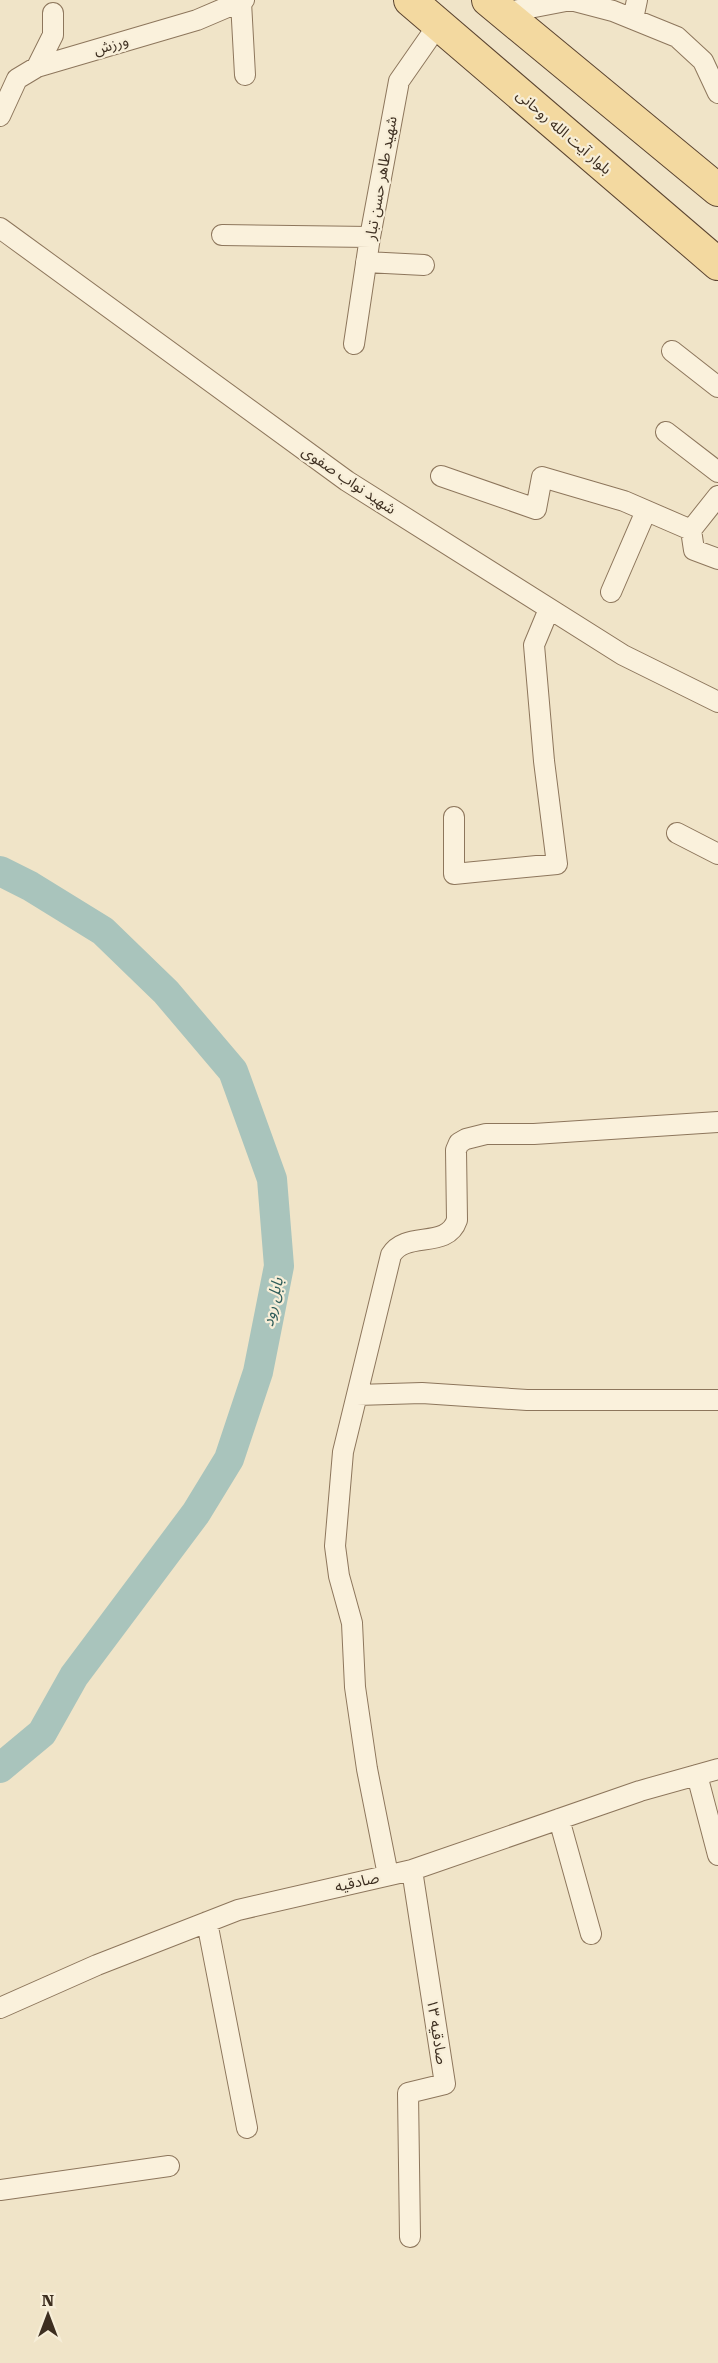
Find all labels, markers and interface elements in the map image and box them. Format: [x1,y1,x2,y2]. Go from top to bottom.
street label: ورزش [91,31,131,59]
street label: بلوار آیت الله روحانی [513,86,615,178]
street label: شهید طاهر حسن تبار [361,114,401,242]
street label: شهید نواب صفوی [299,442,400,518]
water label: بابل رود [258,1275,287,1328]
street label: صادقیه [333,1868,381,1896]
street label: صادقیه ۱۳ [423,1998,451,2066]
north arrow [18,2285,78,2345]
text: N [42,2291,54,2310]

